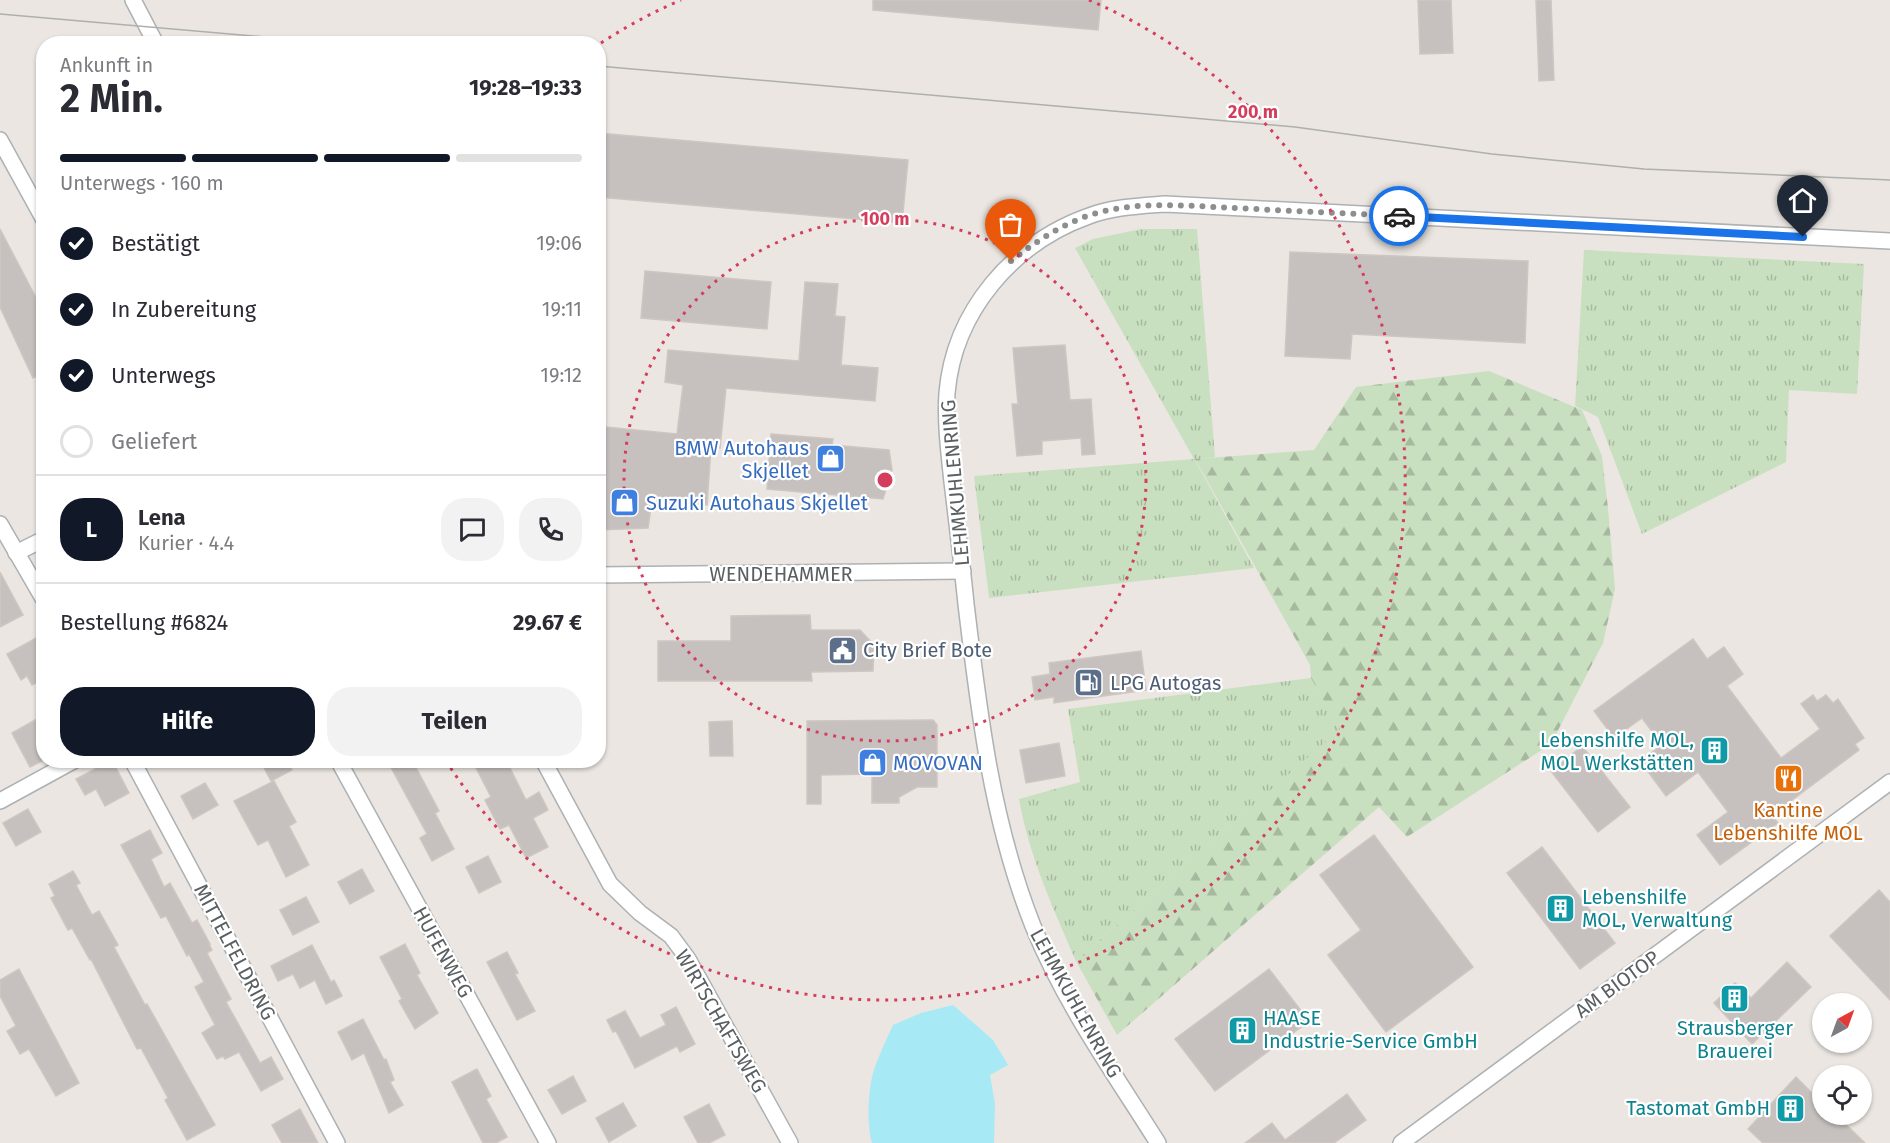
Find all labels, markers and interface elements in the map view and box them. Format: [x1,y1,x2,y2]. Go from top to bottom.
text: Ankunft in [60,53,153,77]
text: 19:28–19:33 [469,74,582,101]
text: 2 Min. [60,76,163,122]
text: 200 m [1228,101,1278,123]
text: Unterwegs · 160 m [60,171,224,195]
pin [1777,175,1828,237]
icon: home [1786,184,1819,217]
courier [1369,186,1429,246]
pin [985,199,1036,261]
icon: car [1383,200,1416,233]
text: 100 m [861,208,909,230]
icon: bag [994,208,1027,241]
icon: check [60,227,93,260]
text: Bestätigt [111,230,200,257]
text: 19:06 [536,231,582,255]
icon: check [60,293,93,326]
text: In Zubereitung [111,296,256,323]
text: 19:11 [542,297,582,321]
icon: check [60,359,93,392]
text: Unterwegs [111,362,216,389]
text: 19:12 [540,363,582,387]
street label: LEHMKUHLENRING [936,399,974,567]
text: Geliefert [111,428,197,455]
place label: BMW Autohaus Skjellet [674,436,810,483]
shop icon: BMW Autohaus Skjellet [814,443,846,475]
centre of rings [875,470,895,490]
shop icon: Suzuki Autohaus Skjellet [609,487,641,519]
place label: Suzuki Autohaus Skjellet [646,491,869,515]
button: chat [441,498,504,561]
button: phone [519,498,582,561]
text: Lena [138,504,186,531]
text: L [86,516,97,543]
text: Kurier · 4.4 [138,531,234,555]
street label: WENDEHAMMER [709,562,853,586]
text: Bestellung #6824 [60,609,228,636]
text: 29.67 € [513,609,582,636]
public building icon: City Brief Bote [826,634,858,666]
place label: City Brief Bote [863,638,992,662]
fuel station icon: LPG Autogas [1073,667,1105,699]
place label: LPG Autogas [1110,671,1221,695]
button: Hilfe [60,687,315,756]
button: Teilen [327,687,582,756]
place label: Lebenshilfe MOL, MOL Werkstätten [1540,728,1694,775]
building icon: Lebenshilfe MOL, MOL Werkstätten [1699,735,1731,767]
shop icon: MOVOVAN [856,747,888,779]
place label: MOVOVAN [893,751,983,775]
restaurant icon: Kantine Lebenshilfe MOL [1772,763,1804,795]
place label: Kantine Lebenshilfe MOL [1713,798,1863,845]
street label: MITTELFELDRING [189,880,281,1024]
place label: Lebenshilfe MOL, Verwaltung [1582,885,1733,932]
building icon: Lebenshilfe MOL, Verwaltung [1545,892,1577,924]
street label: HUFENWEG [408,902,478,1002]
street label: LEHMKUHLENRING [1025,924,1127,1082]
street label: WIRTSCHAFTSWEG [670,945,772,1097]
street label: AM BIOTOP [1570,945,1664,1023]
building icon: Strausberger Brauerei [1719,982,1751,1014]
north arrow [1812,993,1872,1053]
map controls [1812,993,1872,1125]
place label: HAASE Industrie-Service GmbH [1263,1006,1478,1053]
building icon: HAASE Industrie-Service GmbH [1226,1014,1258,1046]
place label: Strausberger Brauerei [1677,1016,1793,1063]
button: locate [1812,1065,1872,1125]
building icon: Tastomat GmbH [1775,1092,1807,1124]
place label: Tastomat GmbH [1626,1096,1770,1120]

